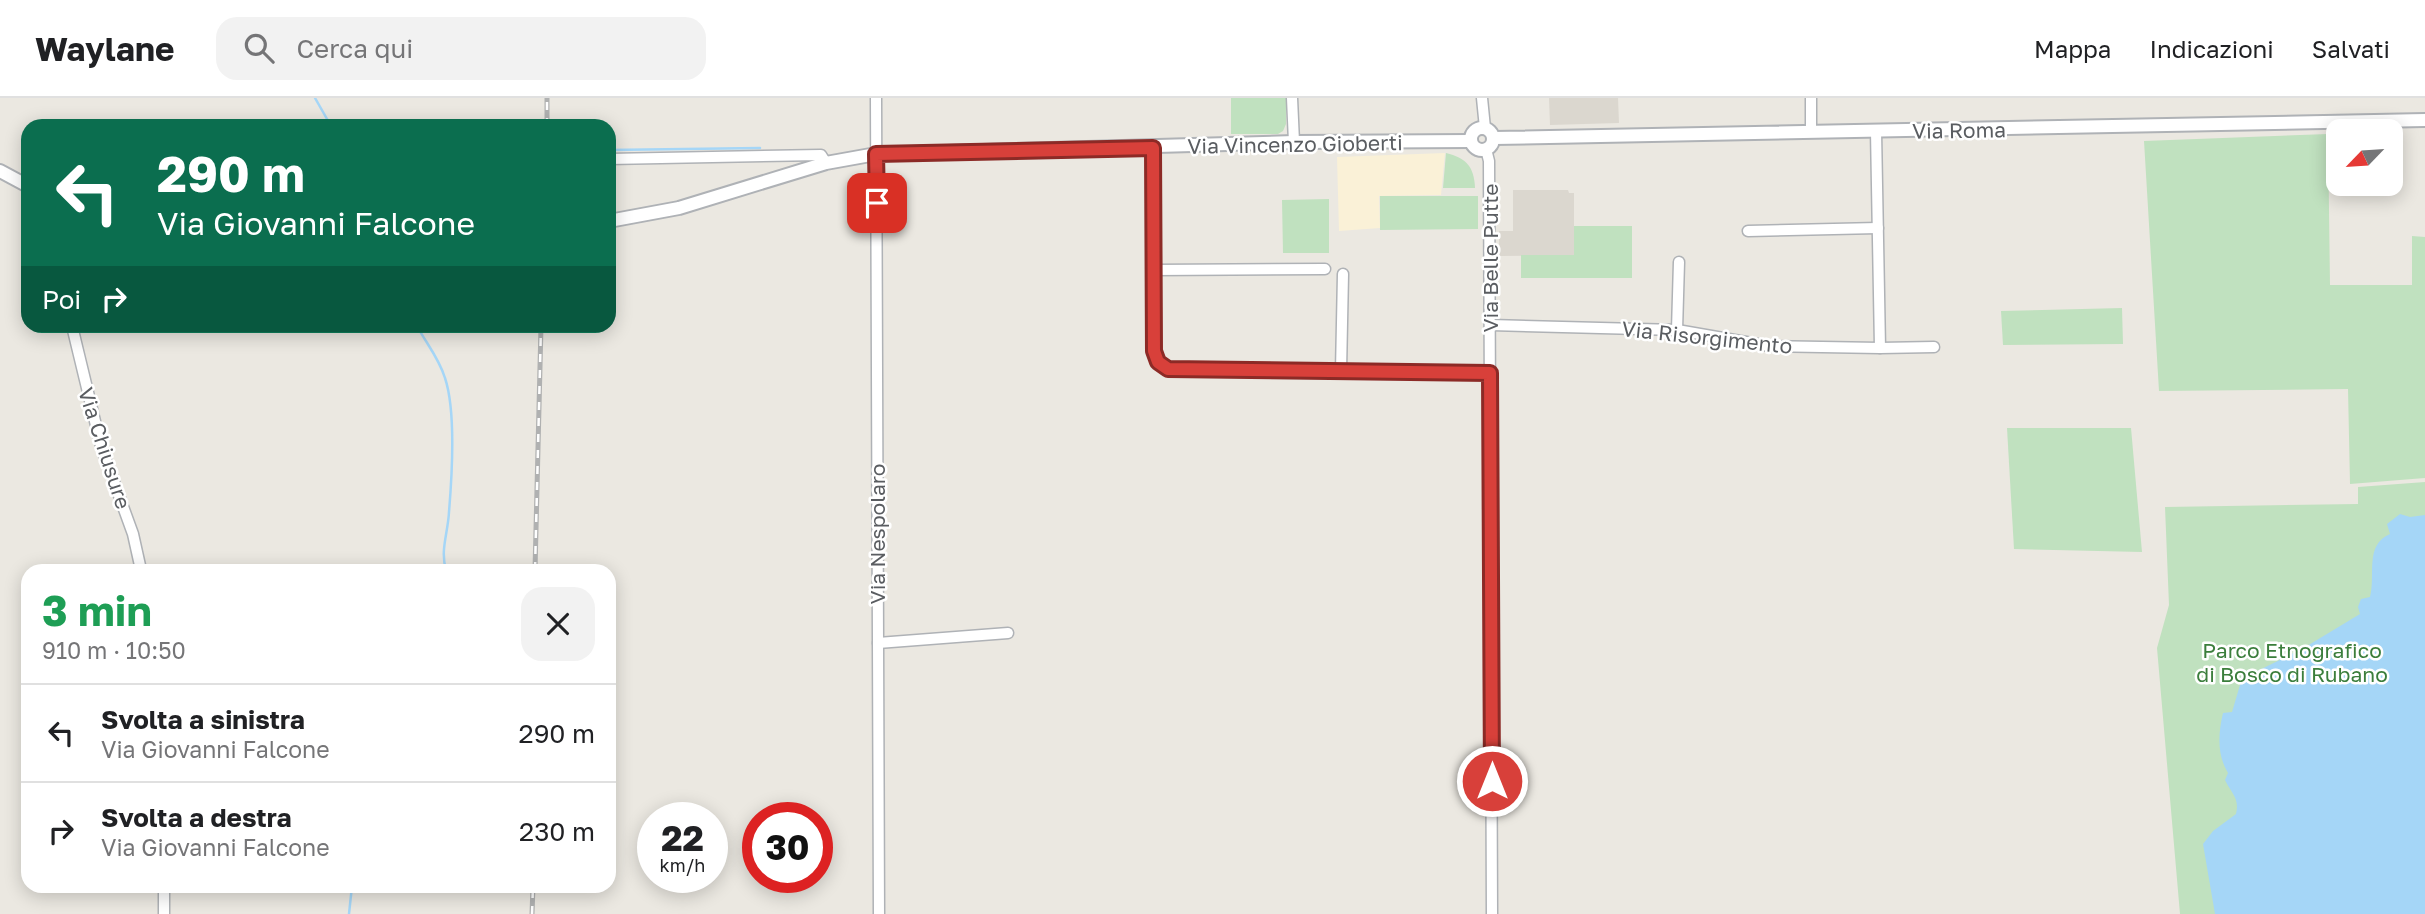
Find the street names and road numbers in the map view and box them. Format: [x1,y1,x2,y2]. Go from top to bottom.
street label: Via Roma [1912,116,2006,144]
street label: Via Vincenzo Gioberti [1187,129,1403,159]
street label: Via Belle Putte [1477,184,1503,332]
street label: Via Risorgimento [1620,315,1794,359]
street label: Via Chiusure [73,384,137,512]
street label: Via Nespolaro [864,464,890,604]

